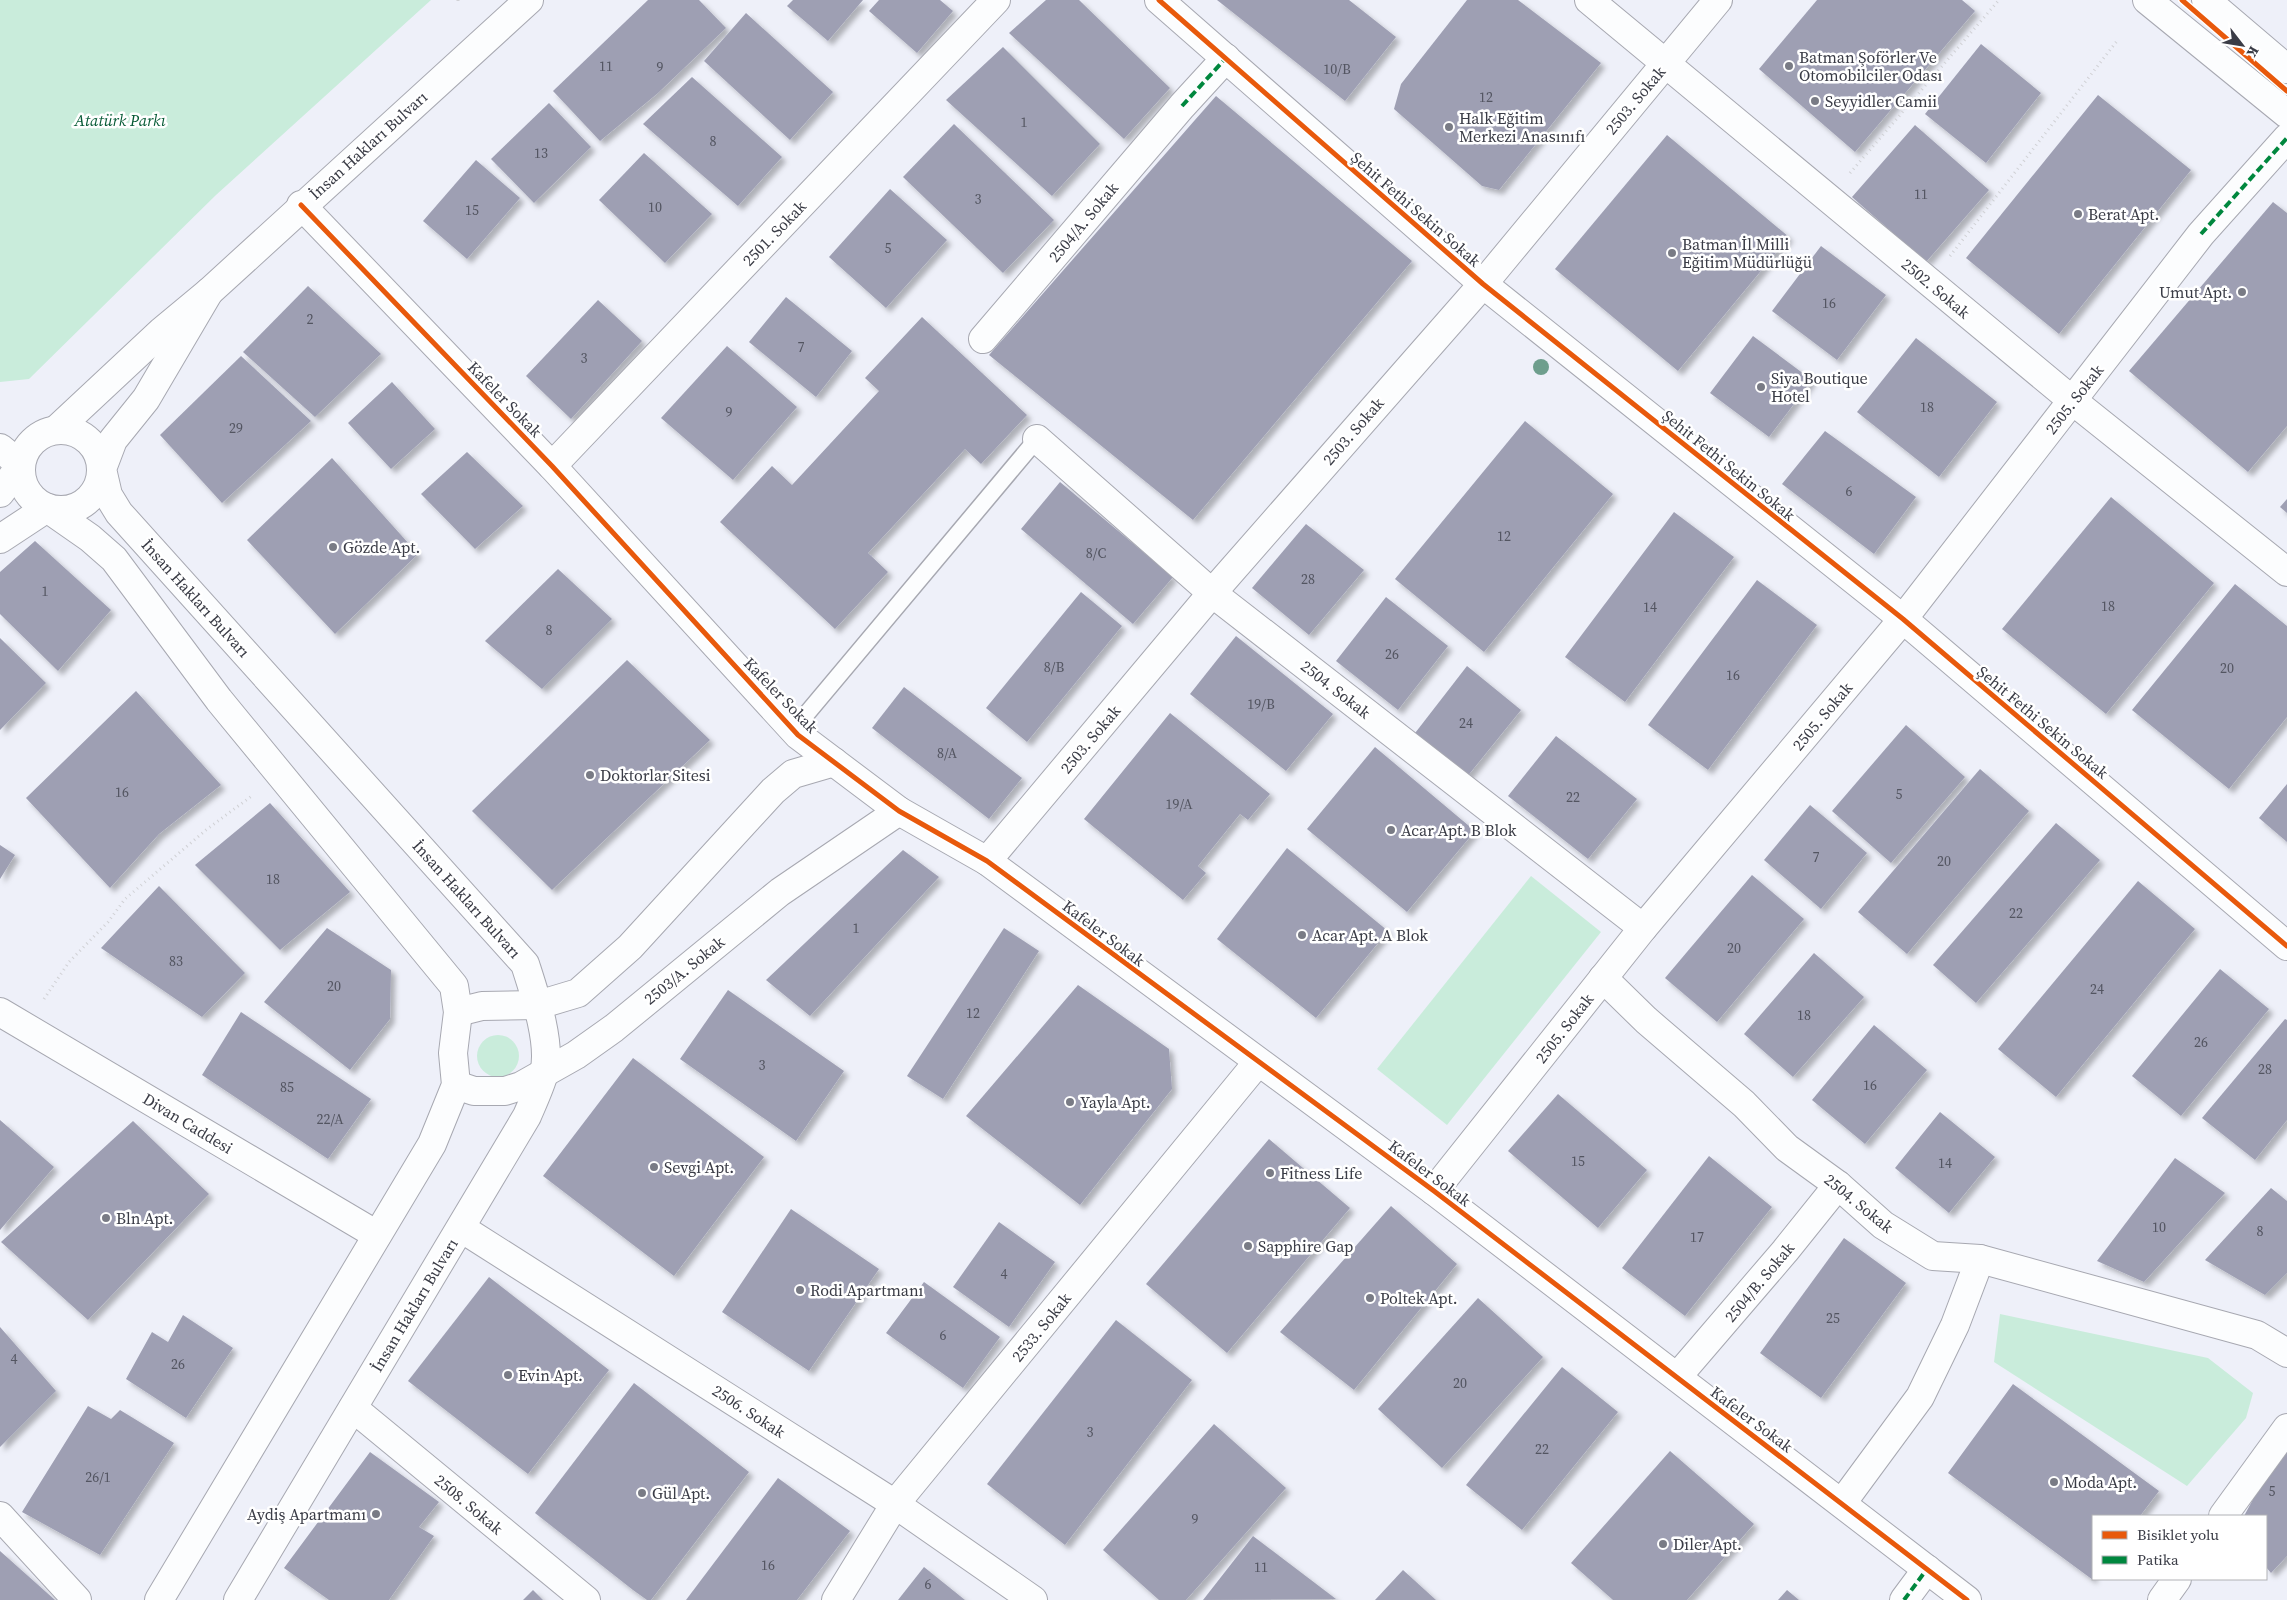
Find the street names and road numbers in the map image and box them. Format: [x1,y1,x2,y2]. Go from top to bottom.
street label: 2503. Sokak [1600,61,1670,139]
street label: İnsan Hakları Bulvarı [304,86,432,204]
street label: Şehit Fethi Sekin Sokak [1346,147,1486,272]
street label: 2504/A. Sokak [1043,177,1123,267]
street label: 2501. Sokak [737,195,811,270]
street label: 2502. Sokak [1897,253,1975,323]
street label: Kafeler Sokak [463,356,547,442]
street label: 2505. Sokak [2040,359,2108,438]
street label: 2503. Sokak [1317,392,1389,470]
street label: Şehit Fethi Sekin Sokak [1658,404,1800,526]
street label: İnsan Hakları Bulvarı [137,534,255,662]
street label: Kafeler Sokak [739,652,823,738]
street label: 2504. Sokak [1297,655,1376,723]
street label: Şehit Fethi Sekin Sokak [1973,660,2114,784]
street label: 2505. Sokak [1787,677,1857,755]
street label: 2503. Sokak [1055,700,1125,778]
street label: İnsan Hakları Bulvarı [408,835,526,963]
street label: Kafeler Sokak [1058,895,1150,971]
street label: 2503/A. Sokak [639,931,729,1009]
street label: 2505. Sokak [1530,988,1598,1067]
street label: Divan Caddesi [139,1087,237,1159]
street label: Kafeler Sokak [1384,1135,1476,1211]
street label: 2504. Sokak [1820,1168,1898,1238]
street label: İnsan Hakları Bulvarı [365,1234,463,1376]
street label: 2504/B. Sokak [1719,1237,1799,1327]
street label: 2533. Sokak [1006,1288,1076,1366]
street label: 2506. Sokak [708,1379,790,1443]
street label: Kafeler Sokak [1706,1381,1798,1457]
street label: 2508. Sokak [430,1469,508,1539]

